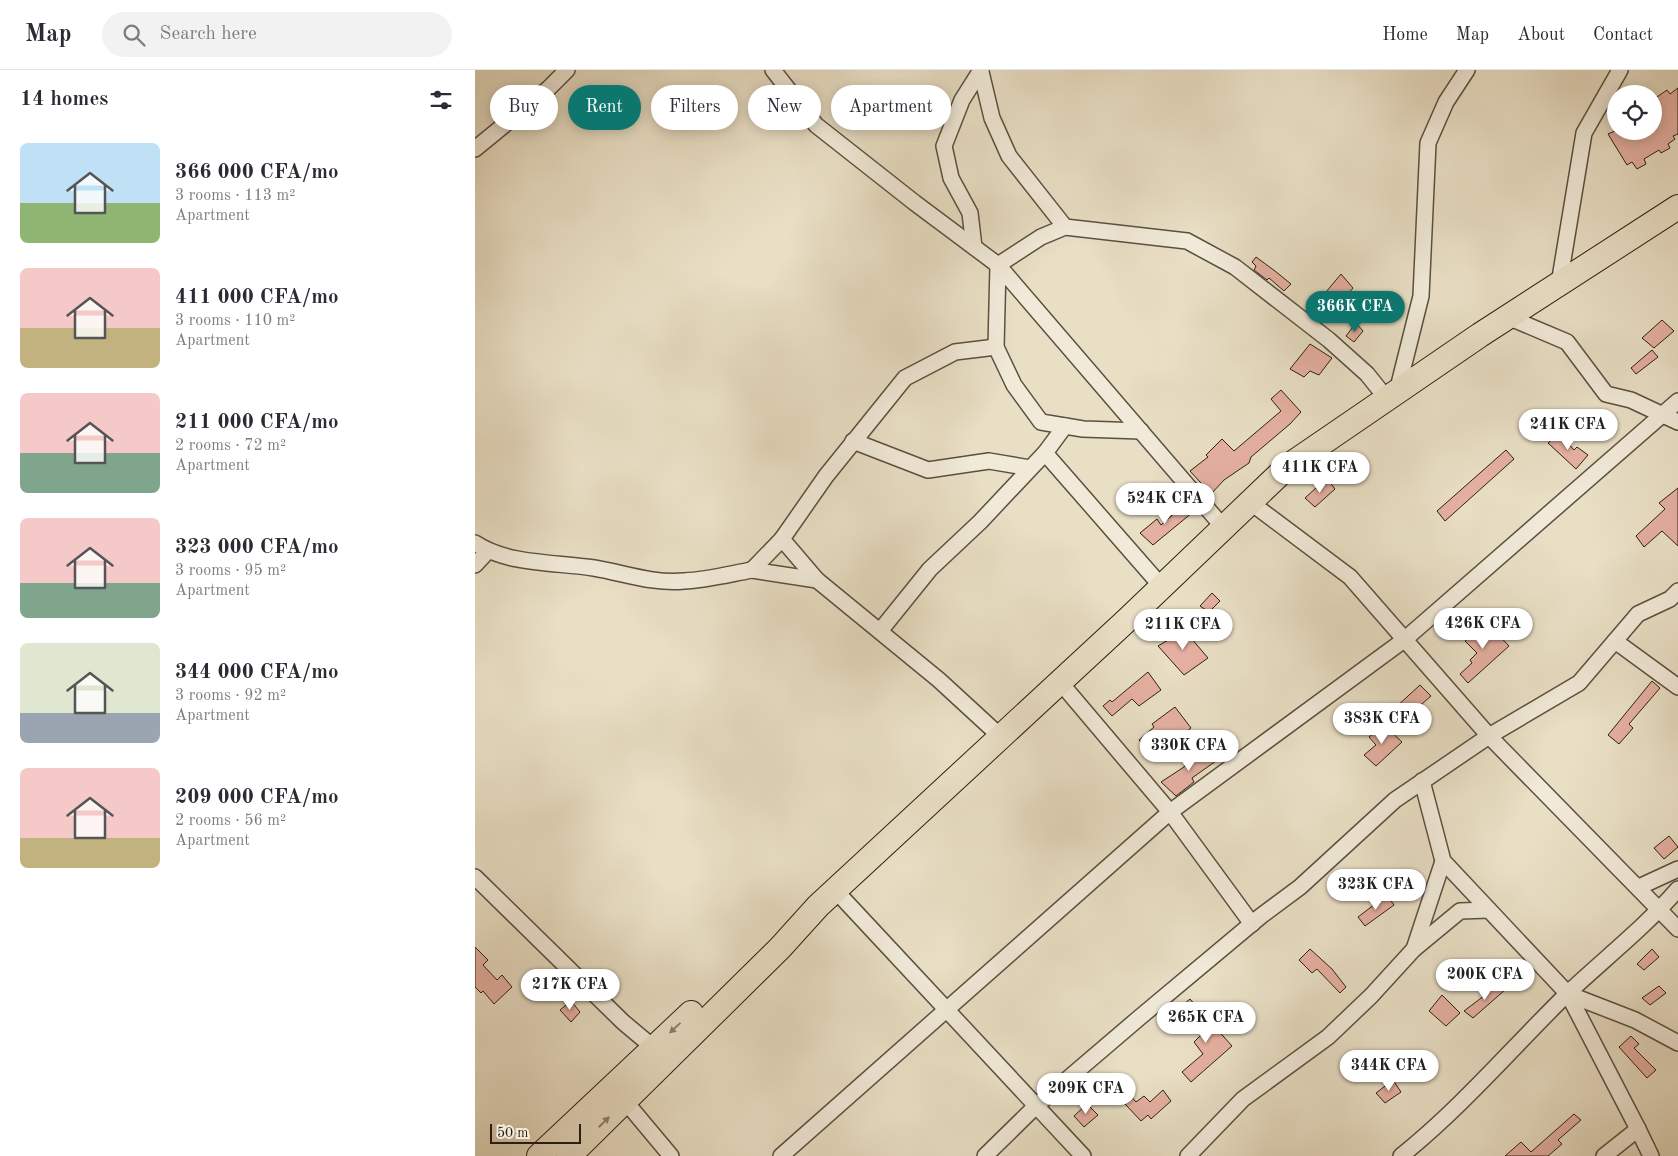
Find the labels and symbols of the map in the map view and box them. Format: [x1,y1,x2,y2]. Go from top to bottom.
pin: 366K CFA [1303,290,1407,333]
pin: 241K CFA [1516,408,1620,451]
pin: 411K CFA [1268,452,1372,494]
pin: 524K CFA [1113,482,1217,525]
pin: 211K CFA [1131,608,1235,651]
pin: 426K CFA [1431,608,1535,650]
pin: 383K CFA [1330,702,1434,745]
pin: 330K CFA [1137,730,1241,772]
pin: 323K CFA [1324,868,1428,911]
pin: 200K CFA [1433,958,1537,1001]
pin: 217K CFA [518,968,622,1011]
pin: 265K CFA [1154,1002,1258,1044]
one-way arrow [670,1022,682,1034]
pin: 344K CFA [1337,1050,1441,1092]
pin: 209K CFA [1034,1072,1138,1115]
one-way arrow [598,1117,610,1129]
scale bar [490,1121,581,1144]

